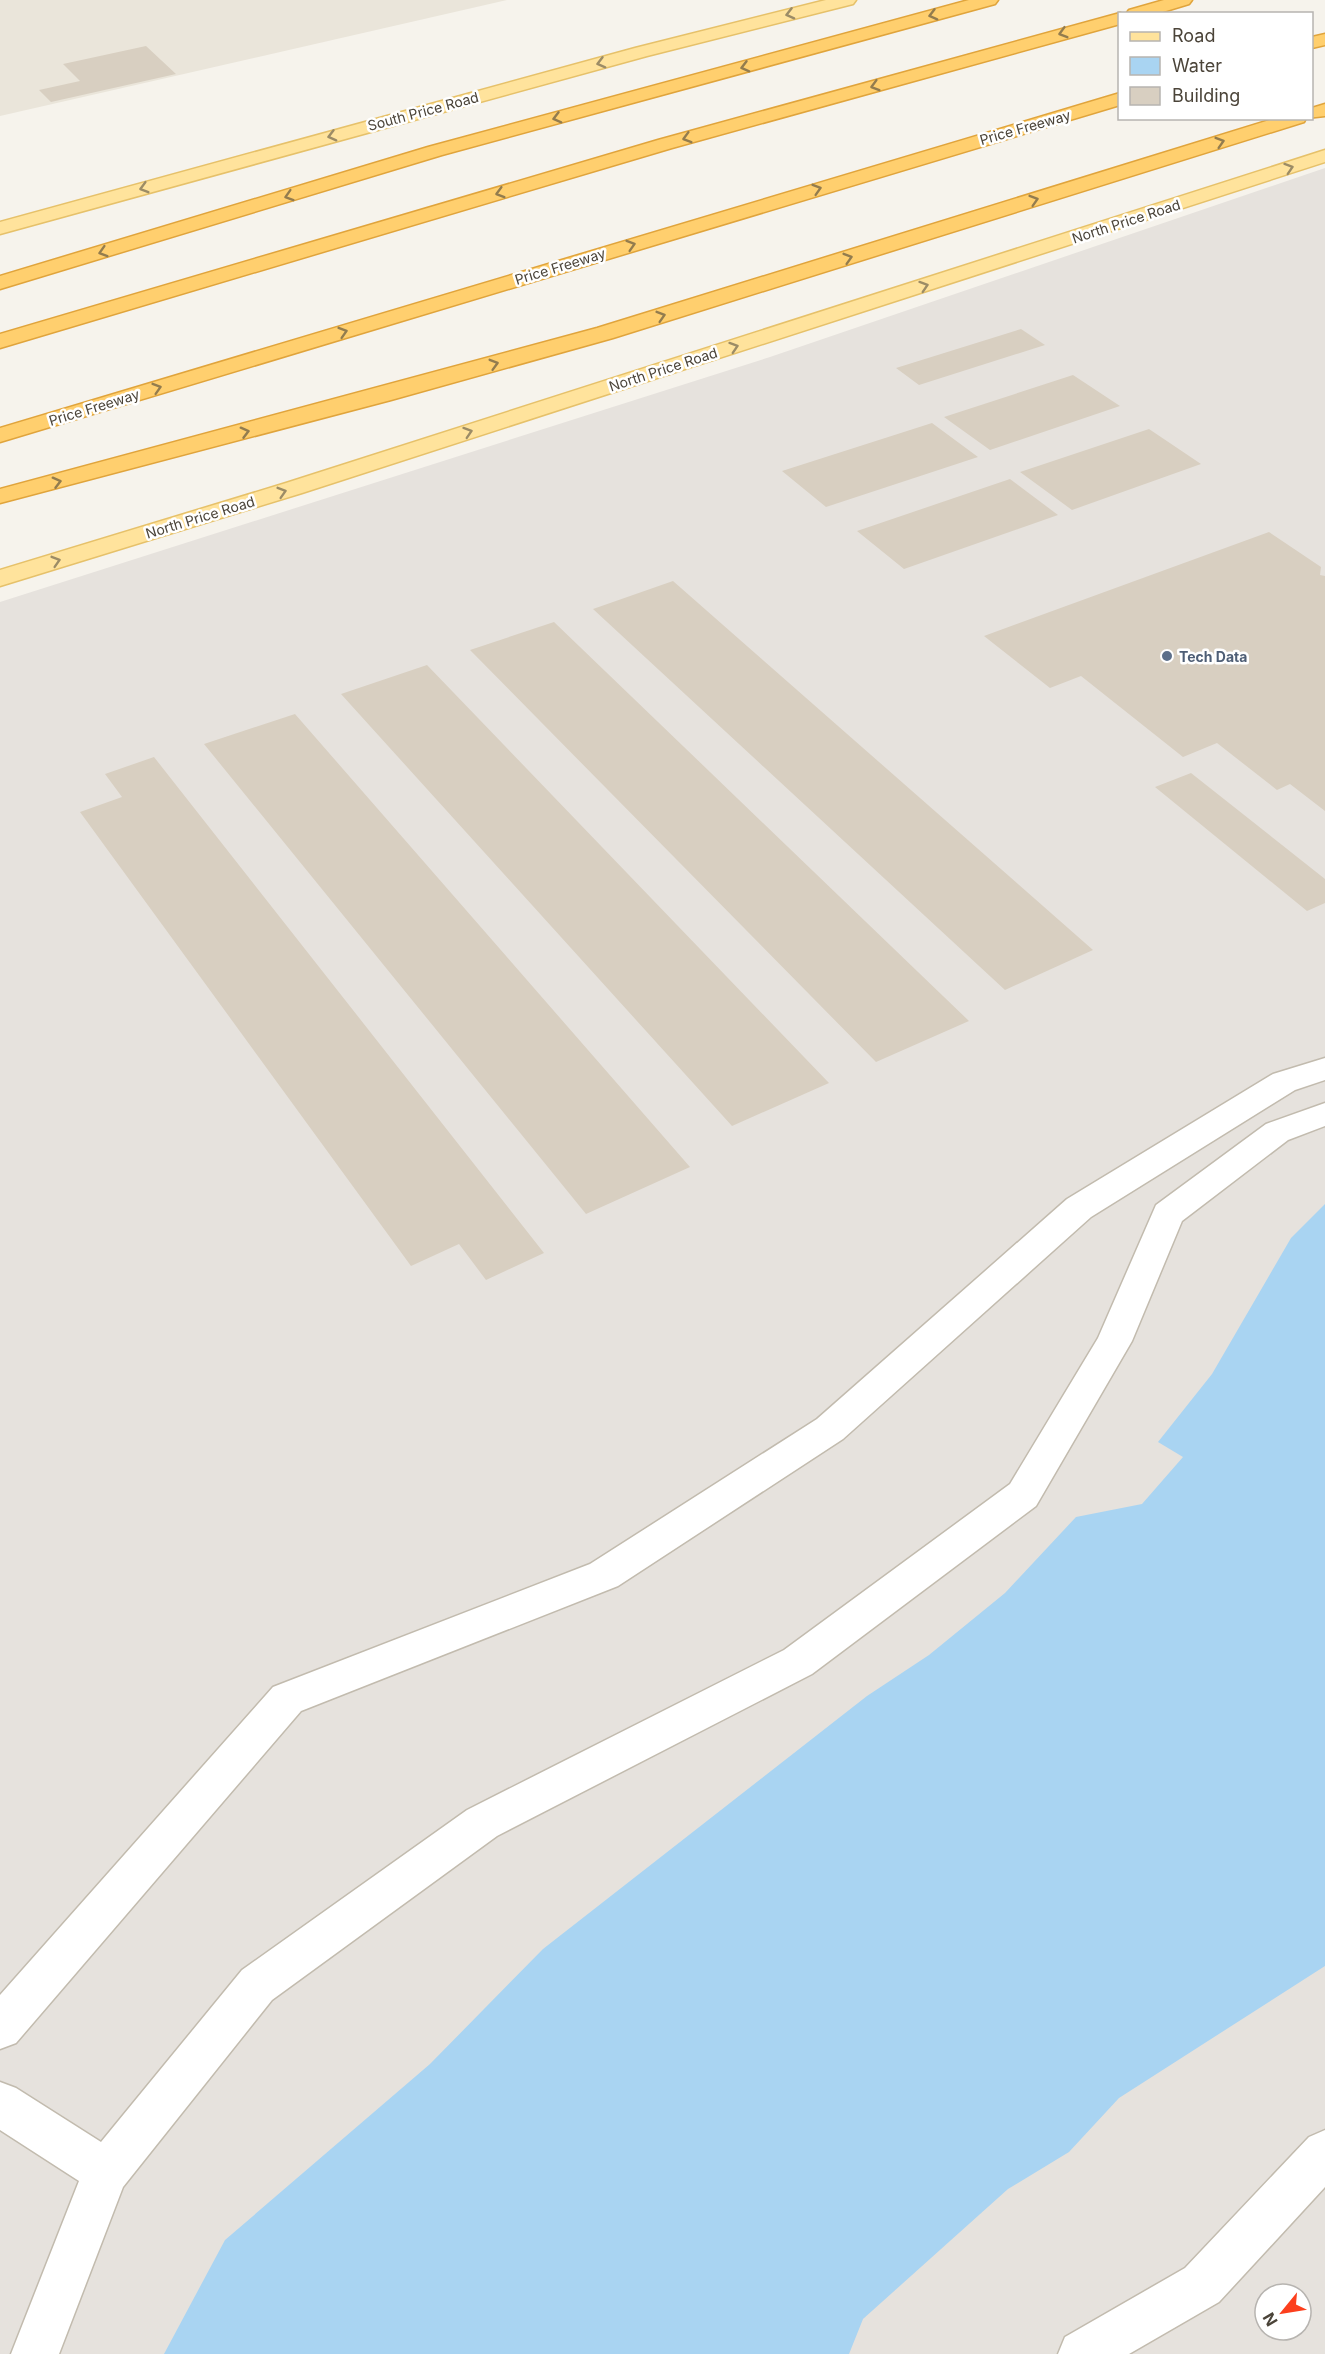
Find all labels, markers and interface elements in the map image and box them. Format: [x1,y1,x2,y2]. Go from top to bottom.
one-way arrow [785,7,795,20]
one-way arrow [928,8,938,21]
legend [1118,12,1313,120]
text: Road [1172,25,1215,46]
one-way arrow [1058,26,1068,39]
text: Water [1172,55,1222,76]
one-way arrow [596,56,607,68]
one-way arrow [740,59,750,72]
one-way arrow [870,78,880,91]
text: Building [1172,85,1240,106]
street label: South Price Road [366,88,480,134]
street label: Price Freeway [978,106,1073,148]
one-way arrow [552,111,563,123]
one-way arrow [327,129,338,141]
one-way arrow [682,131,693,143]
one-way arrow [1214,137,1225,149]
one-way arrow [1283,163,1294,175]
one-way arrow [139,180,149,193]
one-way arrow [811,184,822,196]
one-way arrow [495,186,506,198]
one-way arrow [284,189,295,201]
one-way arrow [1028,195,1039,207]
street label: North Price Road [1070,195,1182,247]
one-way arrow [625,240,635,252]
street label: Price Freeway [513,244,607,288]
one-way arrow [98,245,109,257]
one-way arrow [842,253,853,265]
one-way arrow [918,281,929,293]
one-way arrow [655,311,666,323]
one-way arrow [337,326,348,339]
one-way arrow [728,342,739,354]
street label: North Price Road [607,343,719,395]
one-way arrow [488,359,499,371]
one-way arrow [151,383,161,395]
street label: Price Freeway [47,385,141,429]
one-way arrow [239,427,250,439]
one-way arrow [462,427,473,439]
one-way arrow [51,476,61,489]
one-way arrow [277,486,287,499]
street label: North Price Road [144,492,256,542]
one-way arrow [50,556,61,568]
place label: Tech Data [1179,648,1247,665]
marker: Tech Data [1160,649,1174,663]
north arrow [1253,2282,1313,2342]
text: N [1258,2309,1282,2330]

